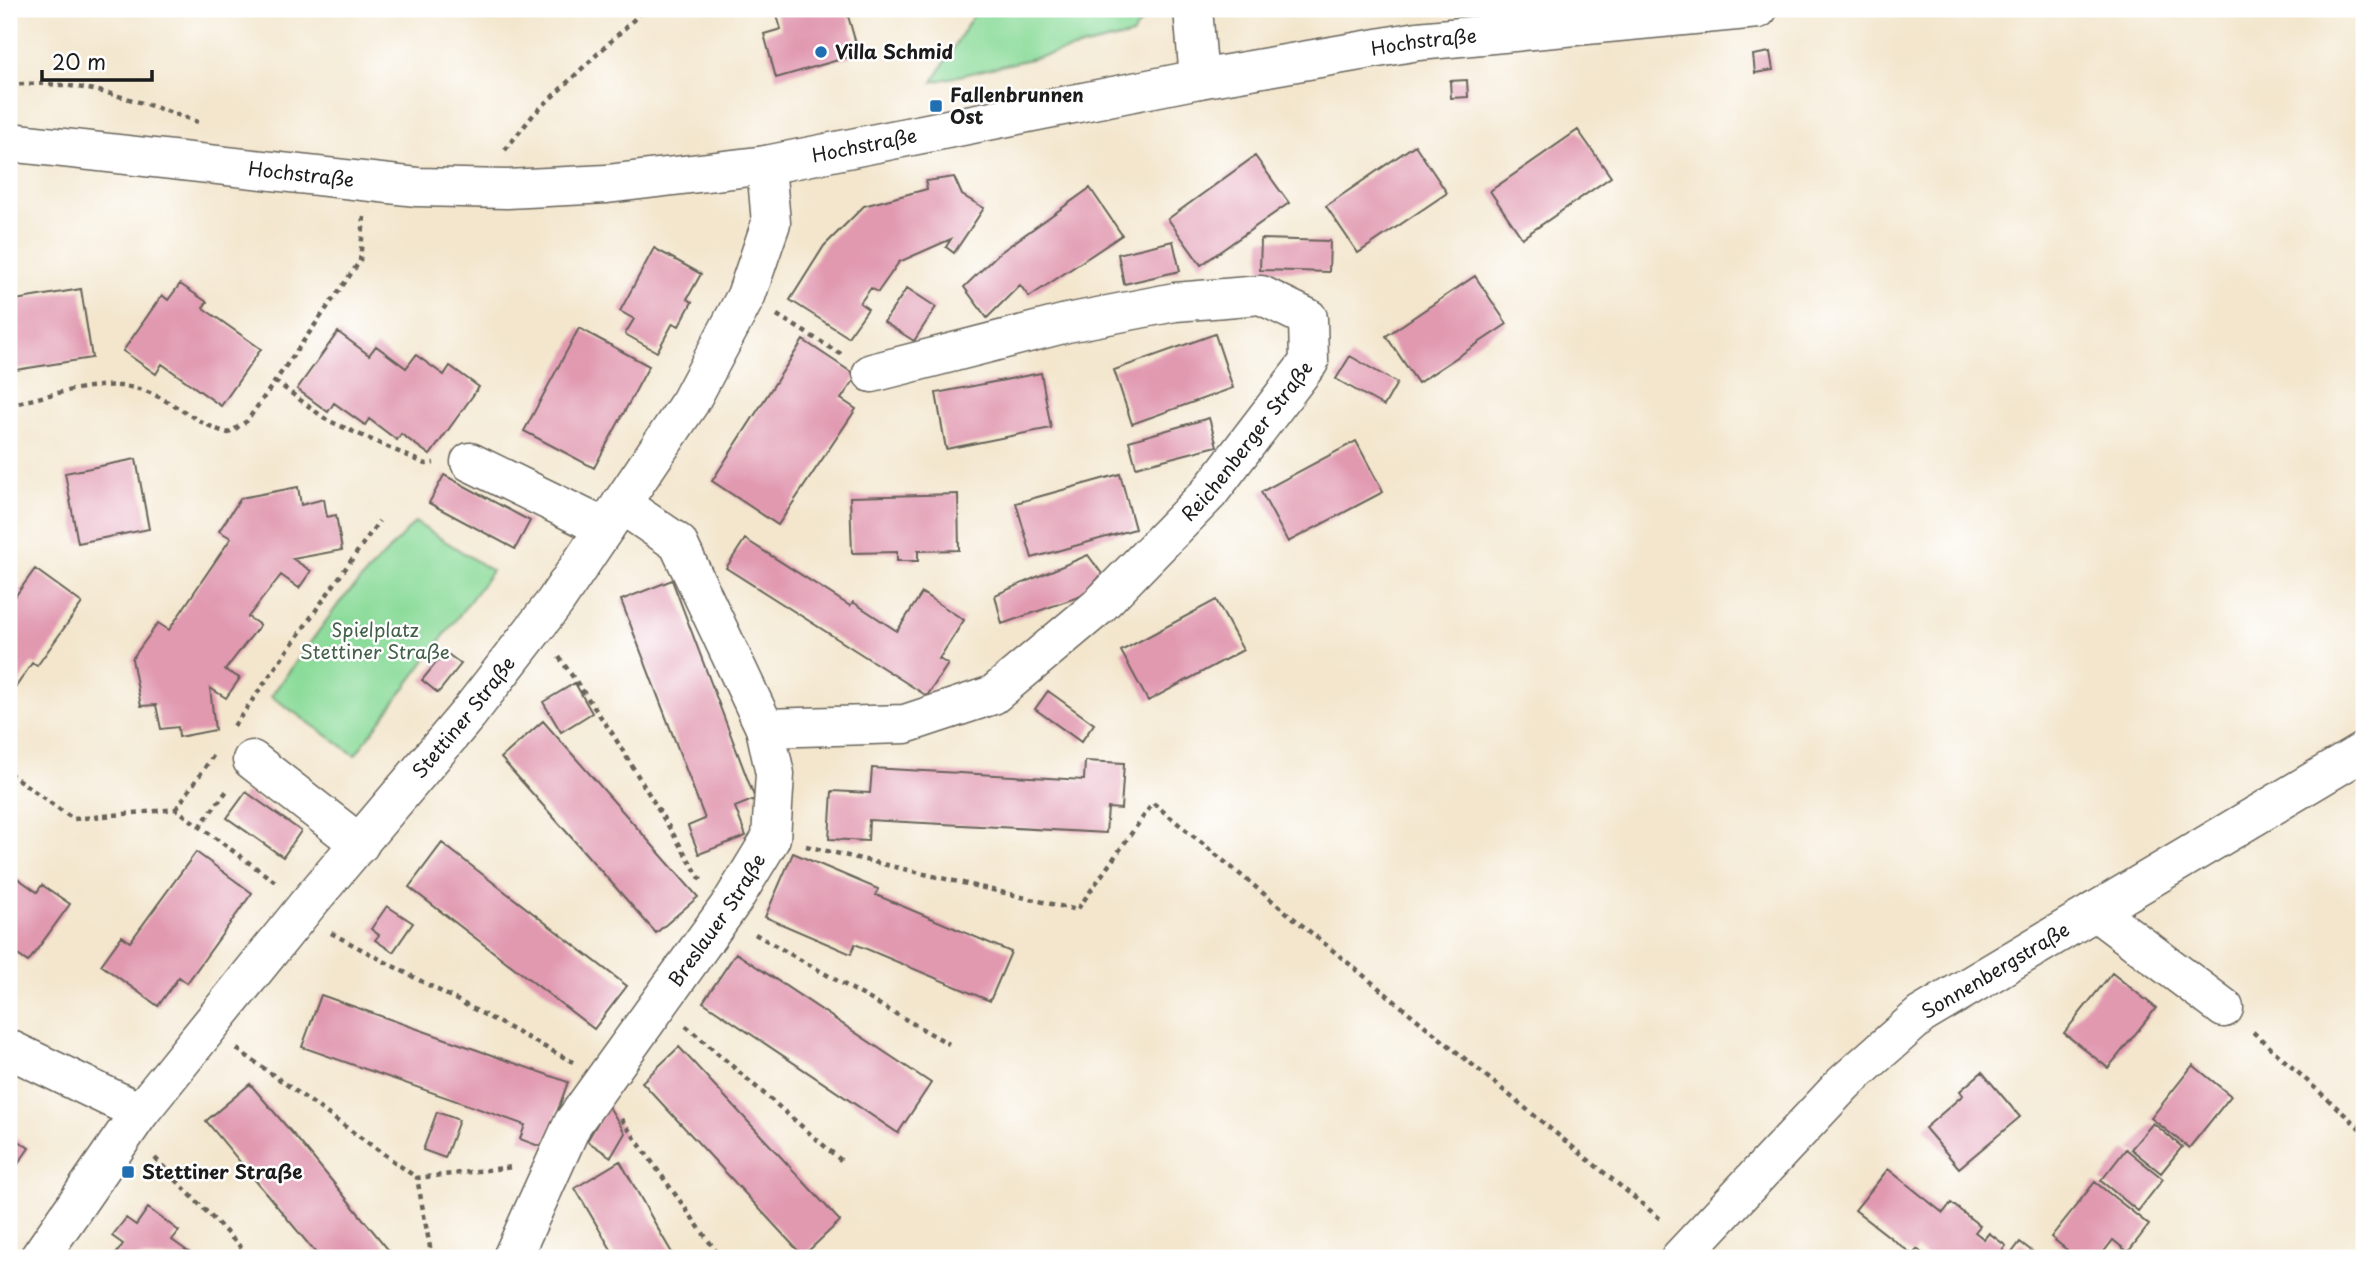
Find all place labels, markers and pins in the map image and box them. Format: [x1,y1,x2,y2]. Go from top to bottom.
place label: Villa Schmid [835,37,954,65]
marker: Villa Schmid [813,44,829,60]
place label: Fallenbrunnen Ost [950,80,1084,130]
marker: Fallenbrunnen Ost [928,98,944,114]
place label: Stettiner Straße [142,1157,302,1185]
marker: Stettiner Straße [120,1164,136,1180]

